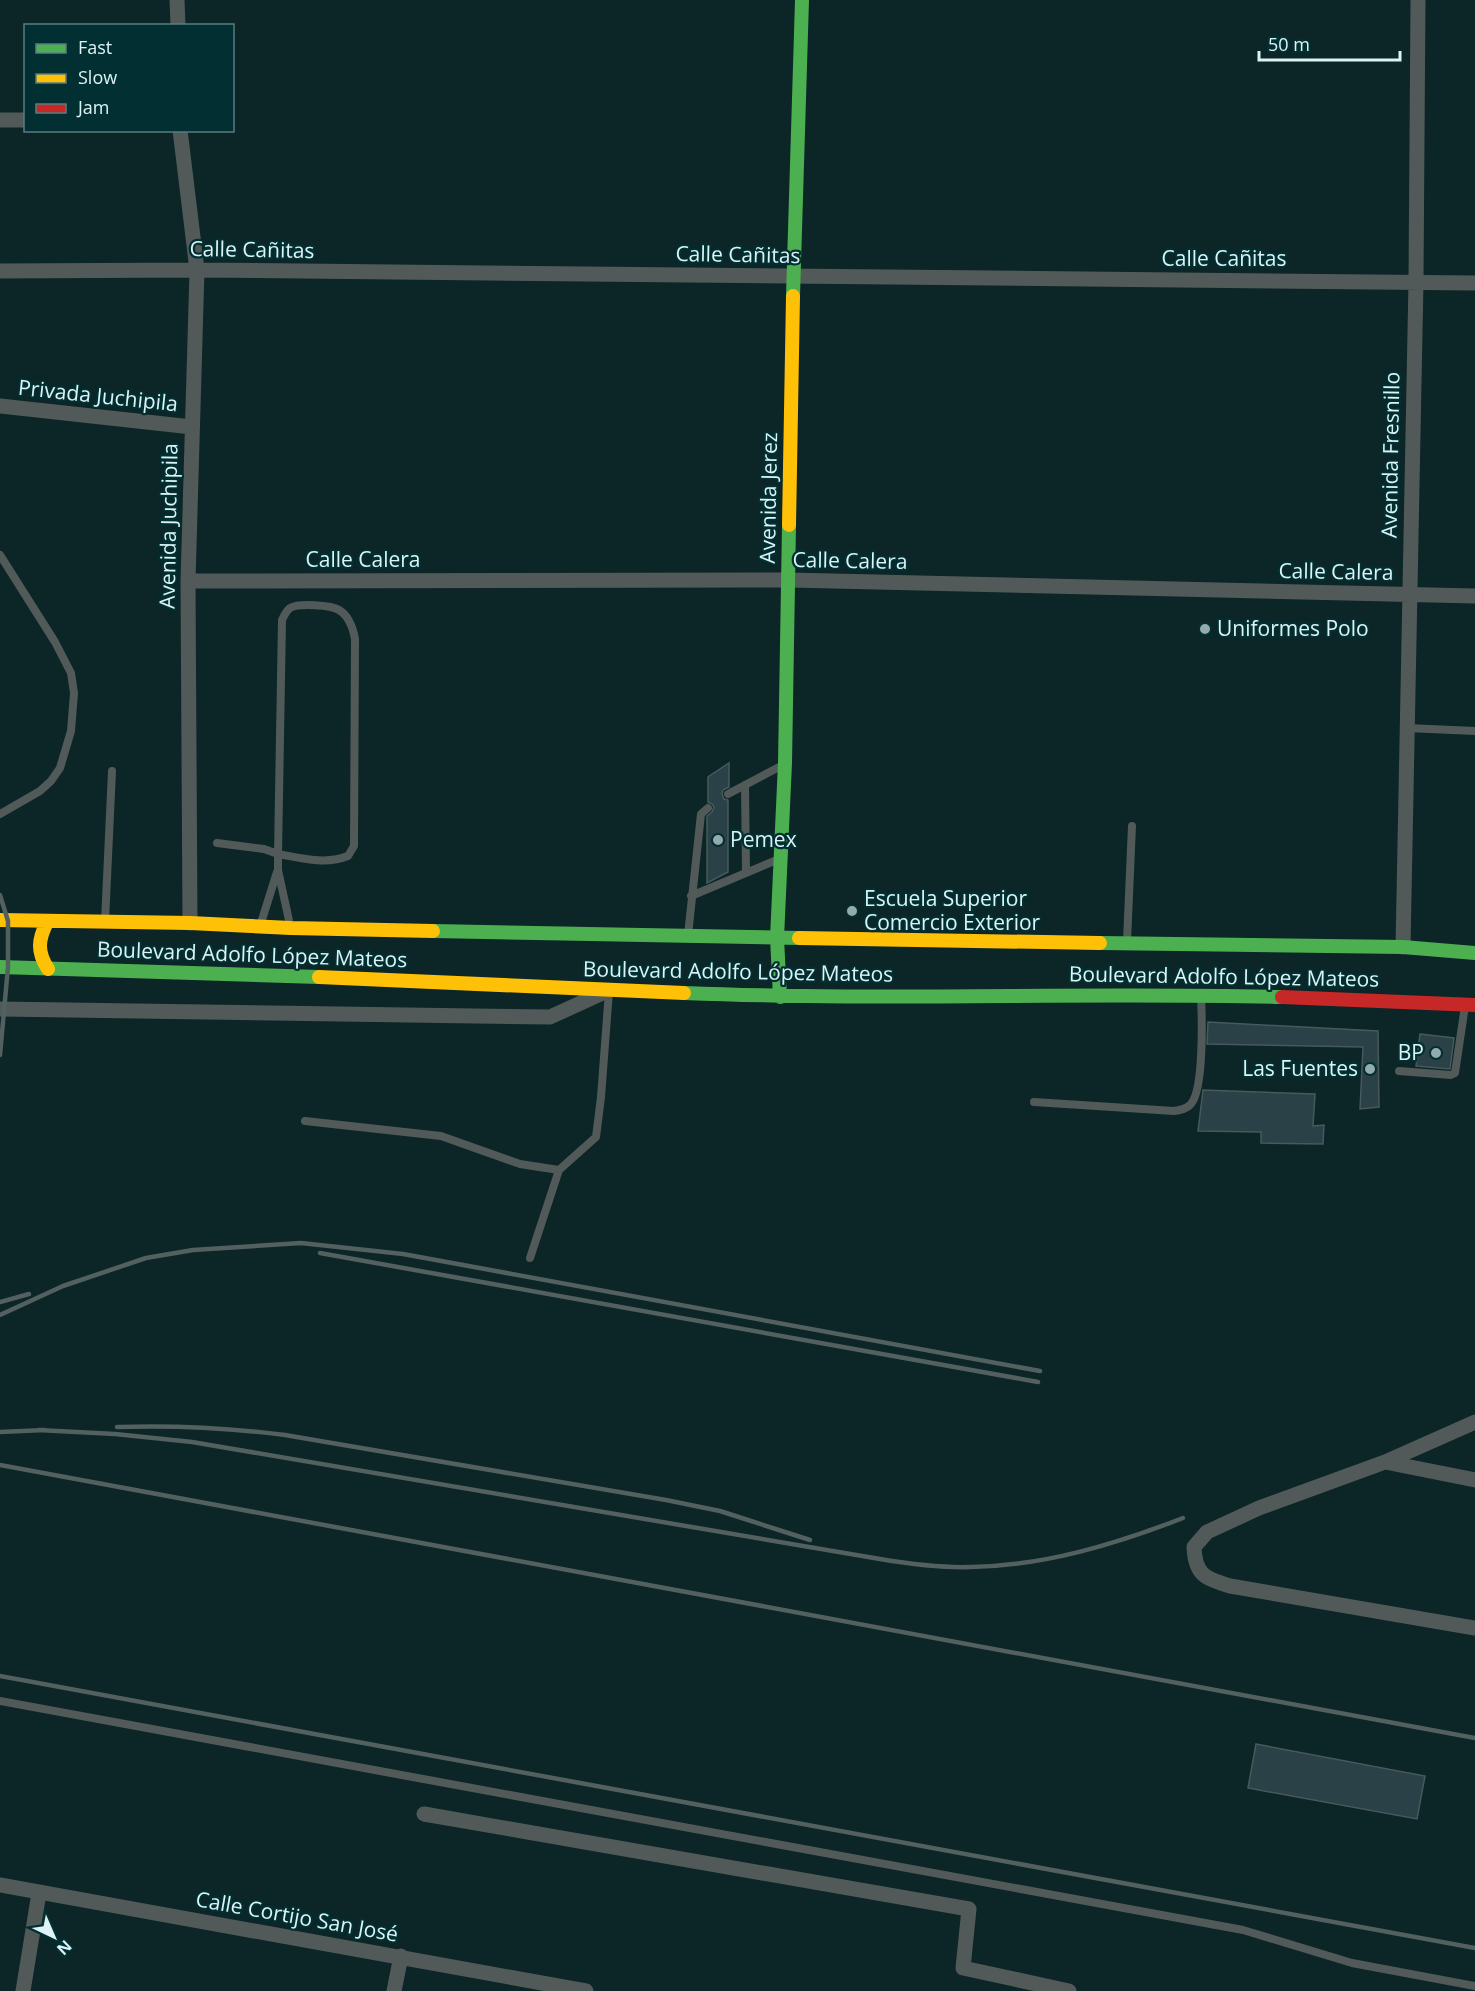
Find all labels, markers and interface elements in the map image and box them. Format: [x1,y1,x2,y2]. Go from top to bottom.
legend [24,24,234,132]
scale bar [1259,24,1400,62]
text: 50 m [1268,32,1310,56]
text: Fast [78,35,112,59]
text: Slow [78,65,117,89]
text: Jam [76,95,110,119]
street label: Calle Cañitas [189,234,315,264]
street label: Calle Cañitas [675,239,801,269]
street label: Calle Cañitas [1162,244,1287,272]
street label: Avenida Fresnillo [1375,372,1405,538]
street label: Privada Juchipila [17,373,179,417]
street label: Avenida Jerez [753,432,783,564]
street label: Avenida Juchipila [153,443,183,609]
street label: Calle Calera [306,545,421,573]
street label: Calle Calera [792,545,908,575]
street label: Calle Calera [1278,556,1394,586]
place label: Uniformes Polo [1217,614,1369,642]
marker: Uniformes Polo [1198,622,1212,636]
place label: Pemex [730,825,797,853]
marker: Pemex [711,833,725,847]
place label: Escuela Superior Comercio Exterior [864,884,1041,936]
marker: Escuela Superior Comercio Exterior [845,904,859,918]
street label: Boulevard Adolfo López Mateos [96,935,408,973]
street label: Boulevard Adolfo López Mateos [583,954,893,988]
street label: Boulevard Adolfo López Mateos [1069,959,1379,993]
place label: BP [1398,1038,1424,1066]
marker: BP [1429,1046,1443,1060]
place label: Las Fuentes [1242,1054,1358,1082]
marker: Las Fuentes [1363,1062,1377,1076]
street label: Calle Cortijo San José [194,1884,401,1948]
north arrow [24,1907,84,1967]
text: N [52,1935,77,1960]

